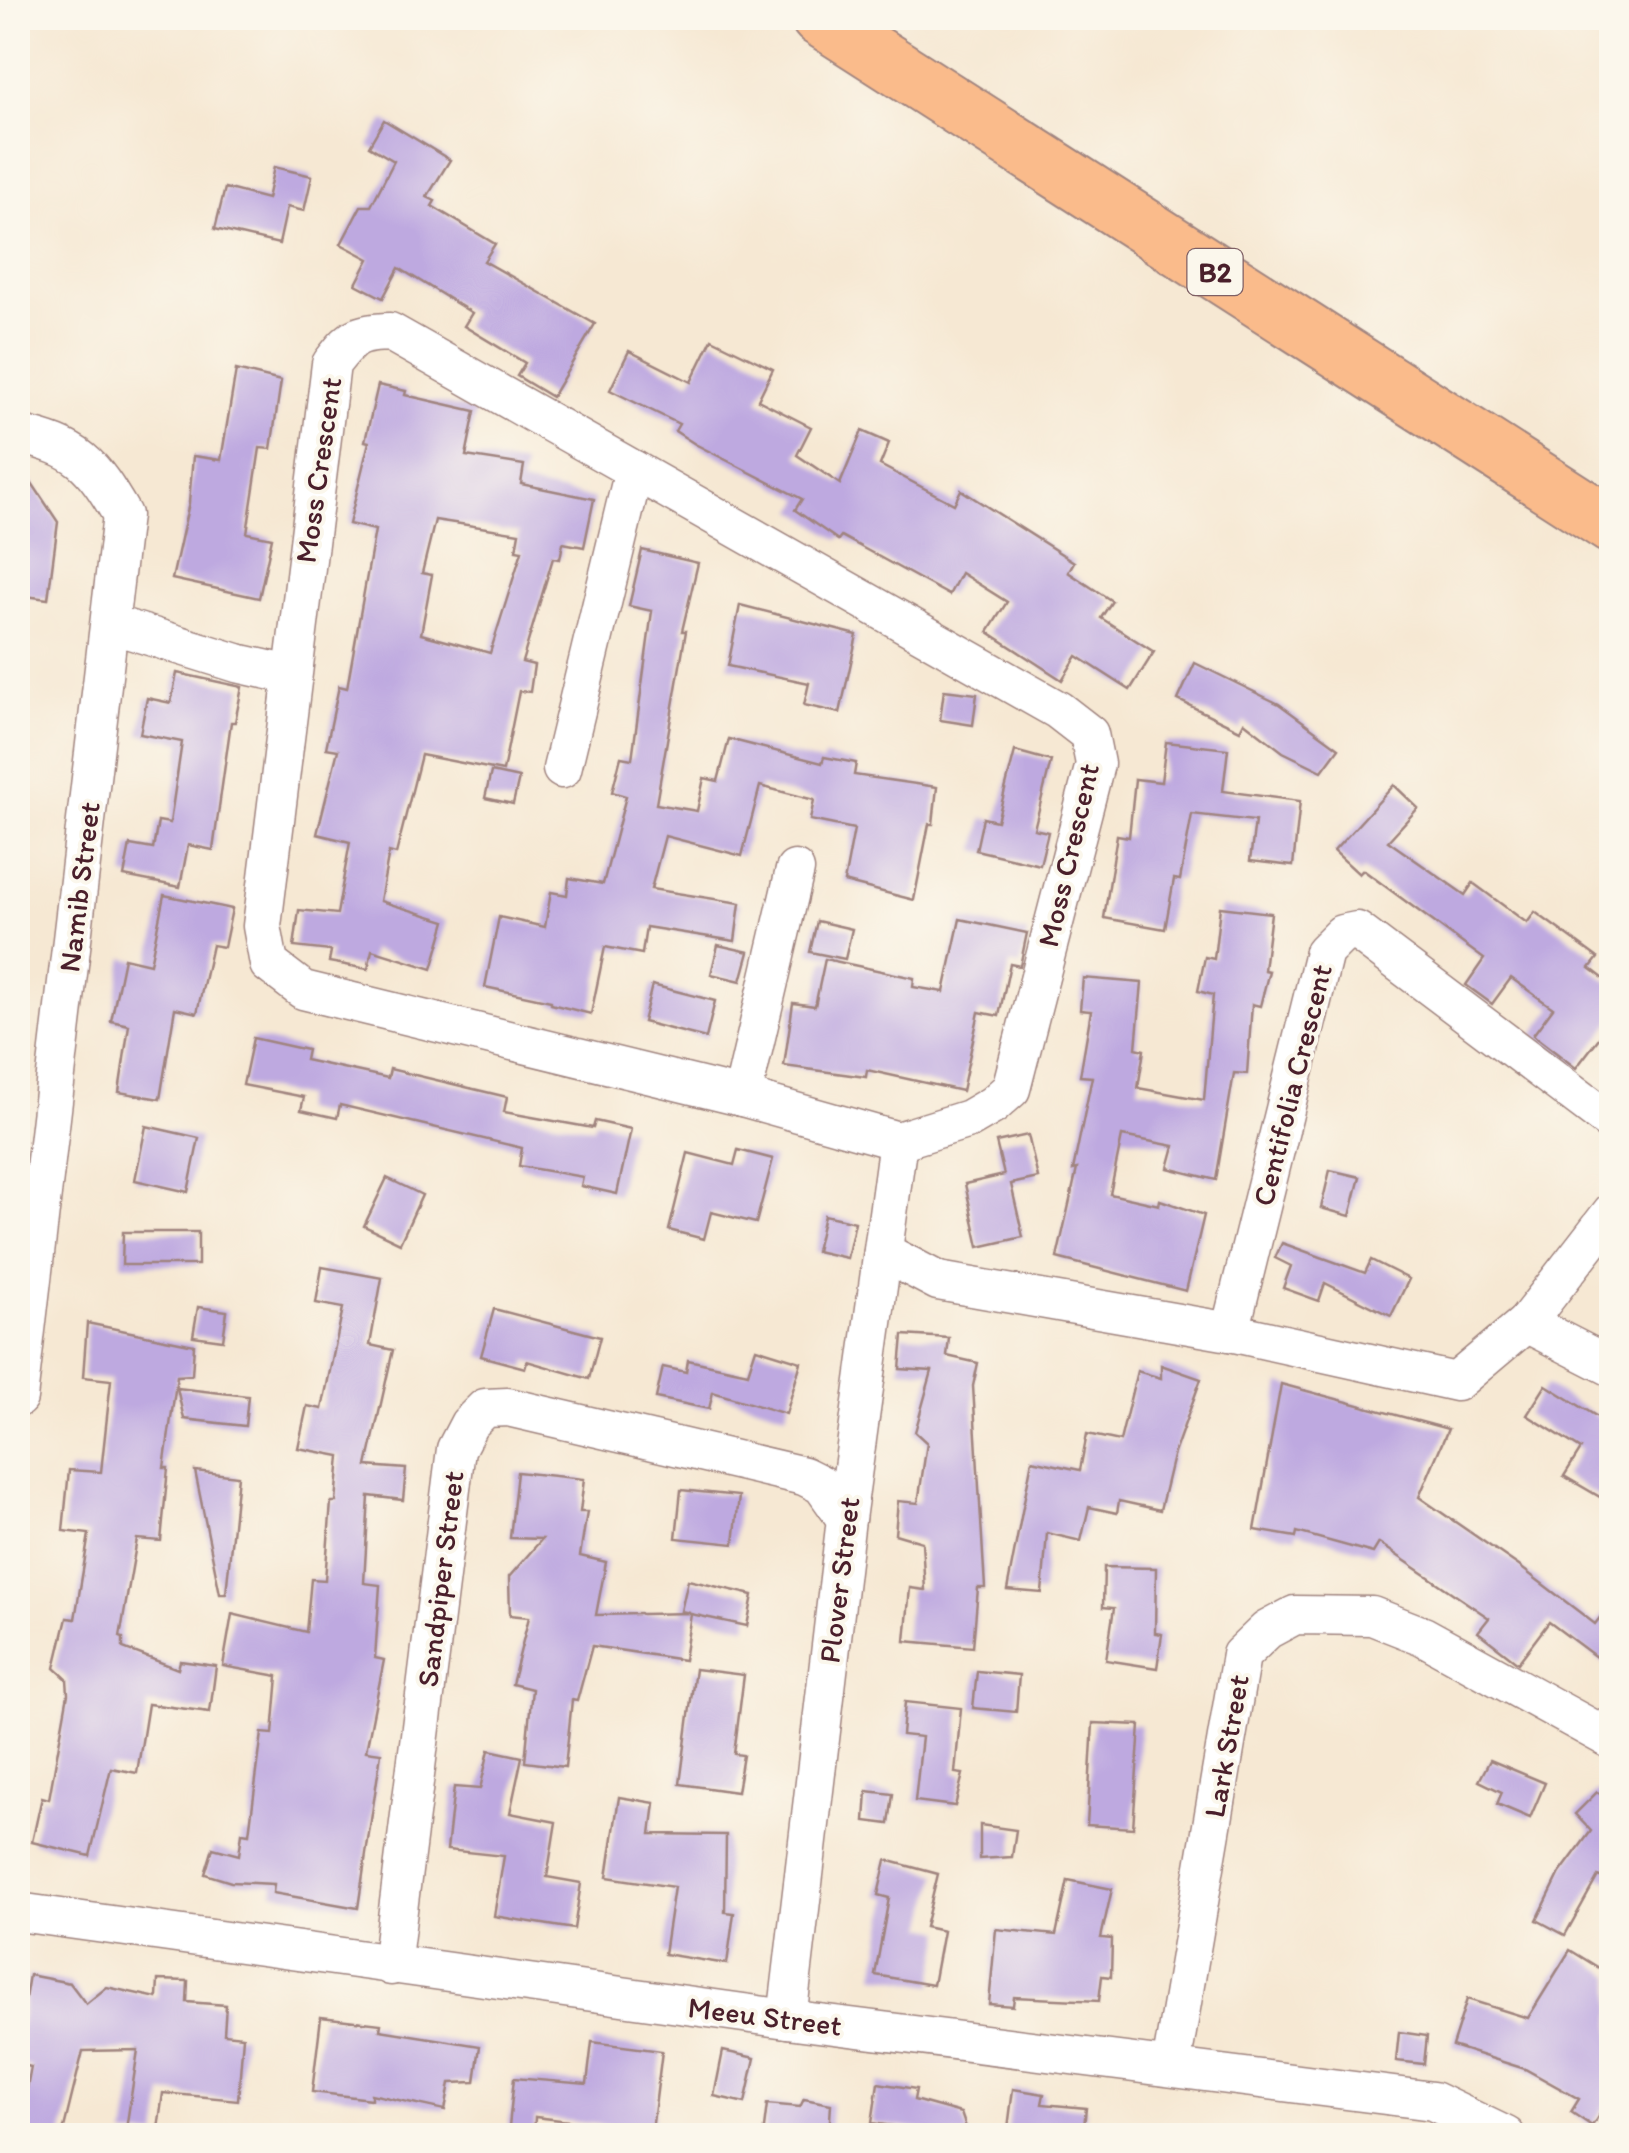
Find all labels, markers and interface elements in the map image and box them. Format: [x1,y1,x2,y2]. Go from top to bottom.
road number: B2 [1188,249,1242,295]
street label: Moss Crescent [287,375,349,565]
street label: Moss Crescent [1029,759,1107,951]
street label: Namib Street [50,800,108,974]
street label: Centifolia Crescent [1244,960,1340,1210]
street label: Sandpiper Street [408,1469,472,1689]
street label: Plover Street [810,1495,868,1665]
street label: Lark Street [1195,1672,1257,1820]
street label: Meeu Street [686,1988,844,2044]

